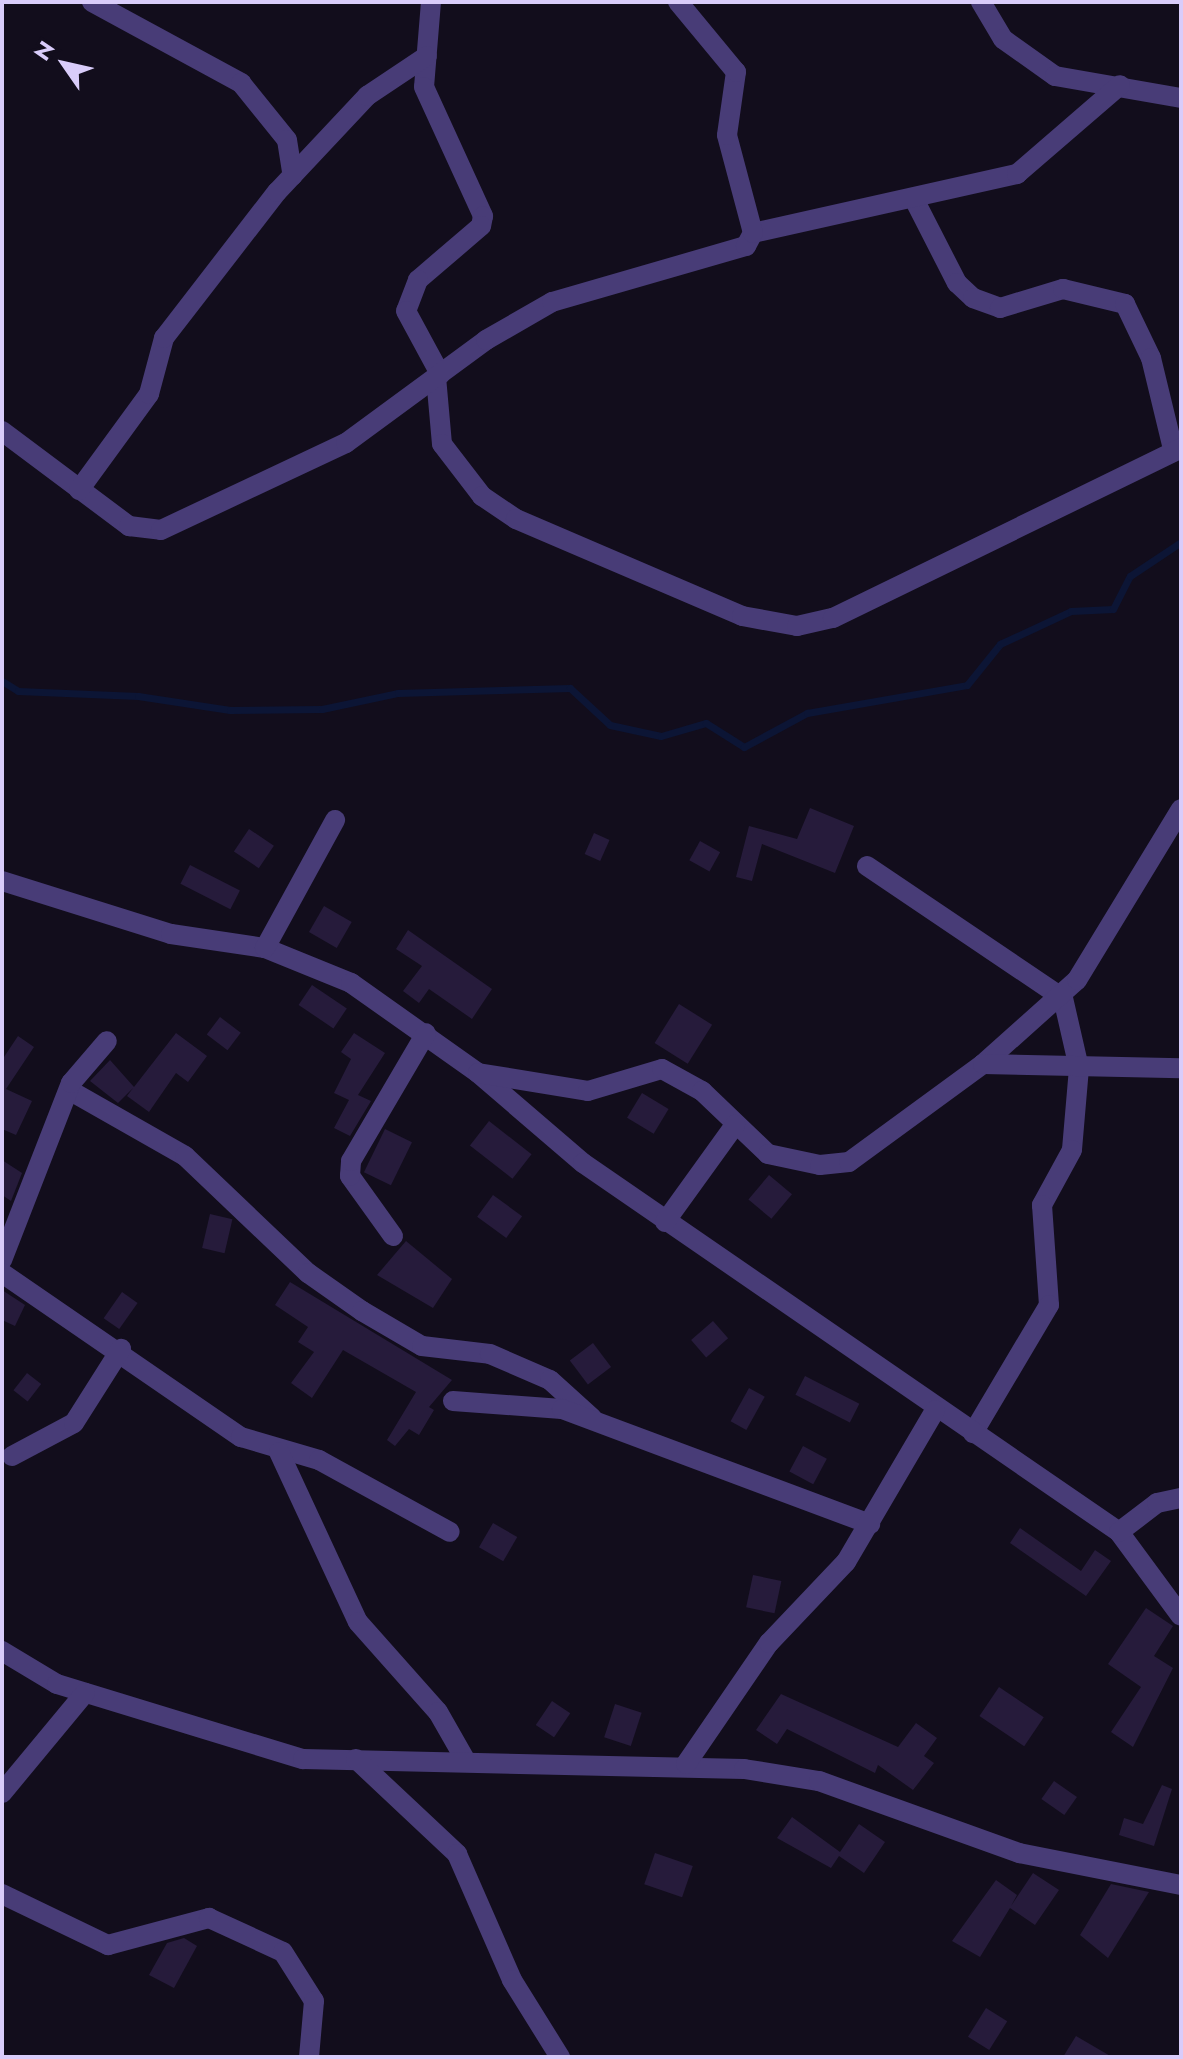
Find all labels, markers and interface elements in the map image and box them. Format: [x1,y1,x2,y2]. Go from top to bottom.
north arrow [24,24,104,104]
text: N [26,34,62,67]

